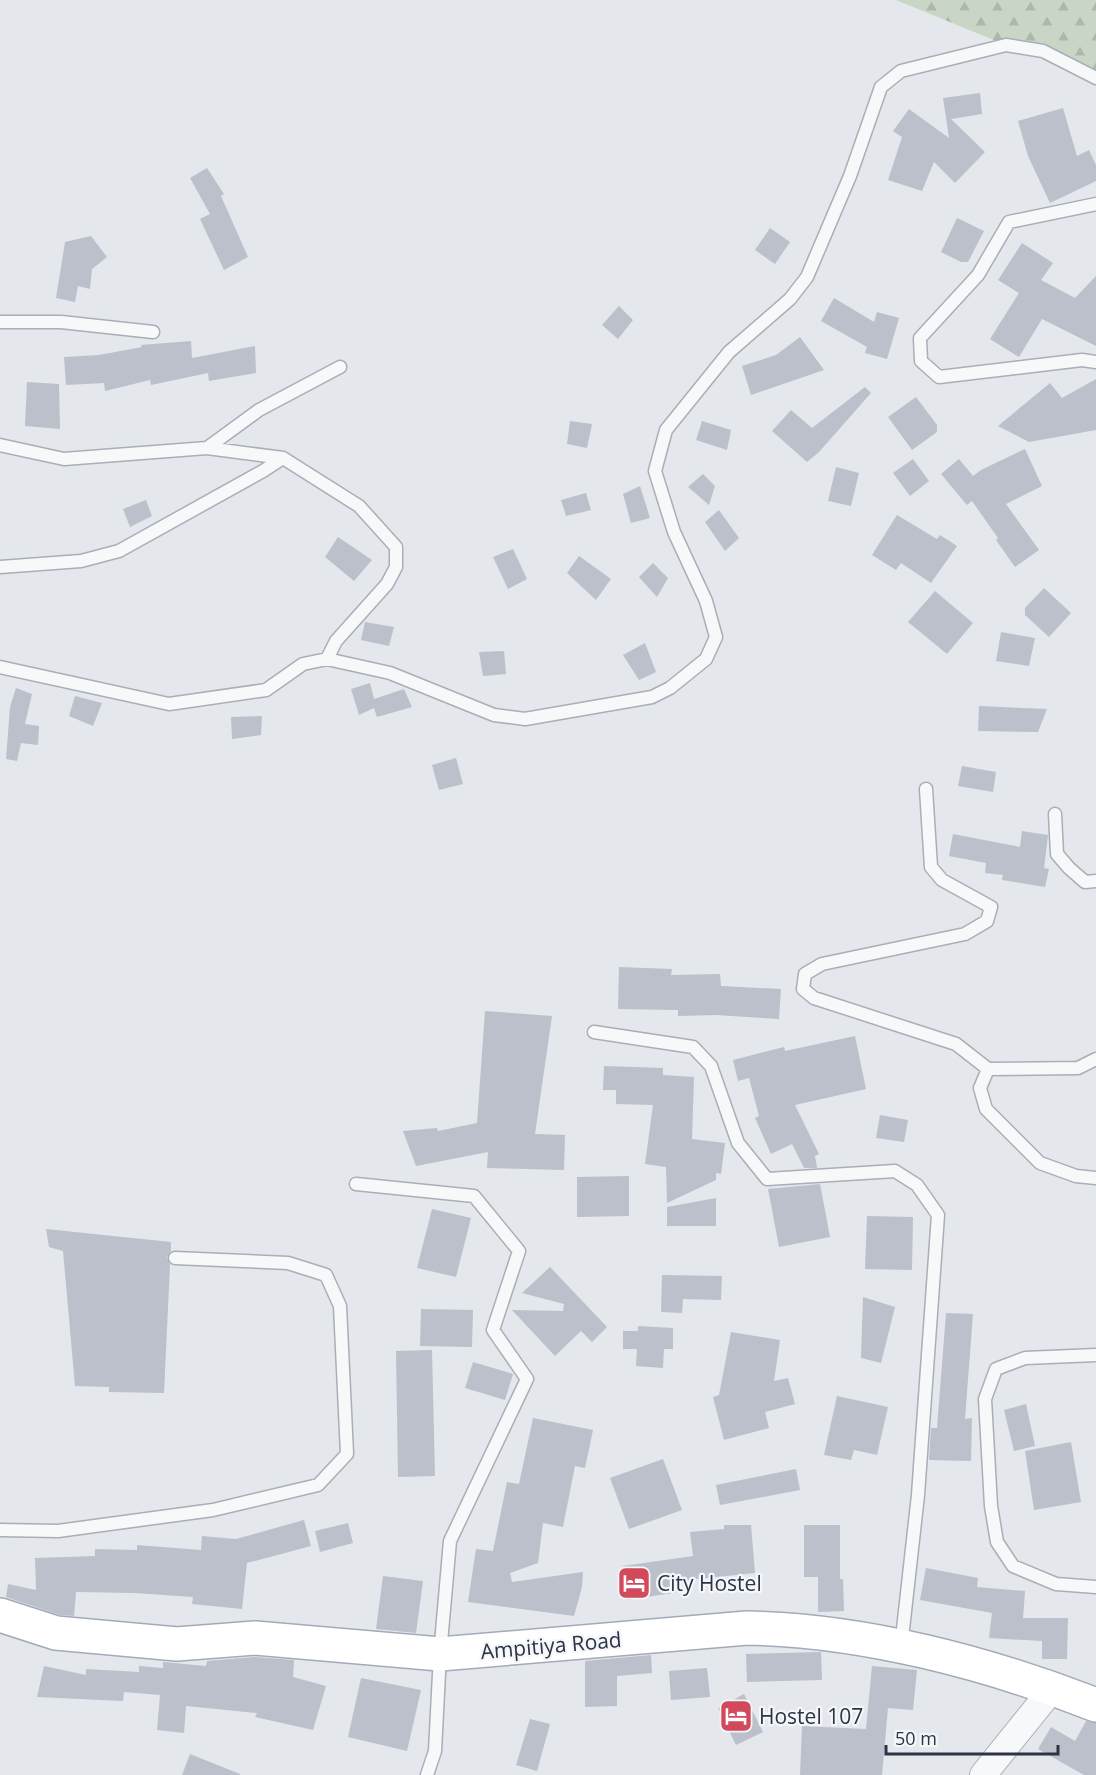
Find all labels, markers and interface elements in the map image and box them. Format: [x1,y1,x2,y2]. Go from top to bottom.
hotel icon: City Hostel [616,1565,652,1601]
place label: City Hostel [657,1569,762,1597]
street label: Ampitiya Road [479,1625,623,1665]
hotel icon: Hostel 107 [718,1698,754,1734]
place label: Hostel 107 [759,1702,863,1730]
scale bar [886,1718,1058,1756]
text: 50 m [895,1726,937,1750]

